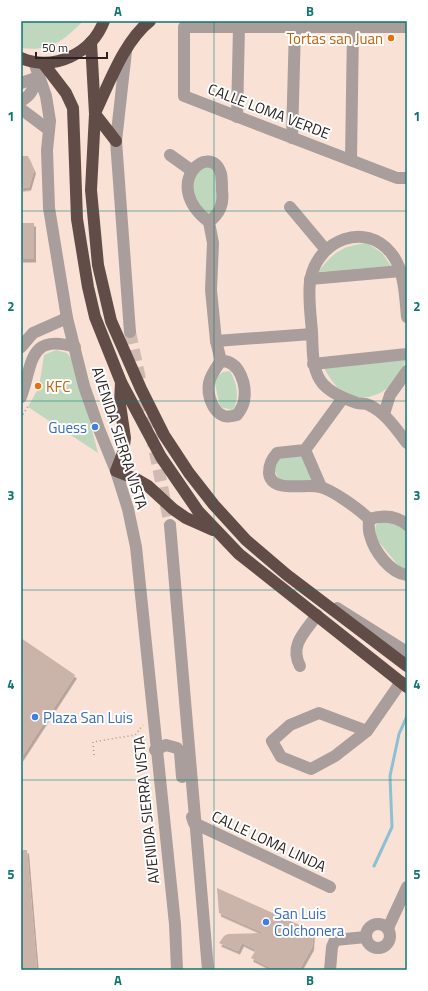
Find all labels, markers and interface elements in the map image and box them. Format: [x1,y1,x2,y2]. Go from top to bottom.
text: A [114,1,122,21]
text: B [306,1,314,21]
place label: Tortas san Juan [287,27,383,50]
marker: Tortas san Juan [386,33,396,43]
scale bar [36,34,107,60]
text: 50 m [42,38,68,57]
street label: CALLE LOMA VERDE [205,77,333,145]
text: 1 [7,106,15,126]
text: 1 [413,106,421,126]
text: 2 [7,296,15,316]
text: 2 [413,296,421,316]
street label: AVENIDA SIERRA VISTA [86,364,154,512]
place label: KFC [46,375,70,398]
marker: KFC [33,381,43,391]
place label: Guess [48,416,87,439]
marker: Guess [90,422,100,432]
text: 3 [7,485,15,505]
text: 3 [413,485,421,505]
text: 4 [7,674,15,694]
text: 4 [413,674,421,694]
place label: Plaza San Luis [43,706,133,729]
marker: Plaza San Luis [30,712,40,722]
street label: AVENIDA SIERRA VISTA [127,735,165,885]
street label: CALLE LOMA LINDA [208,804,330,878]
text: 5 [7,864,15,884]
text: 5 [413,864,421,884]
place label: San Luis Colchonera [274,902,345,942]
marker: San Luis Colchonera [261,917,271,927]
text: A [114,970,122,990]
text: B [306,970,314,990]

